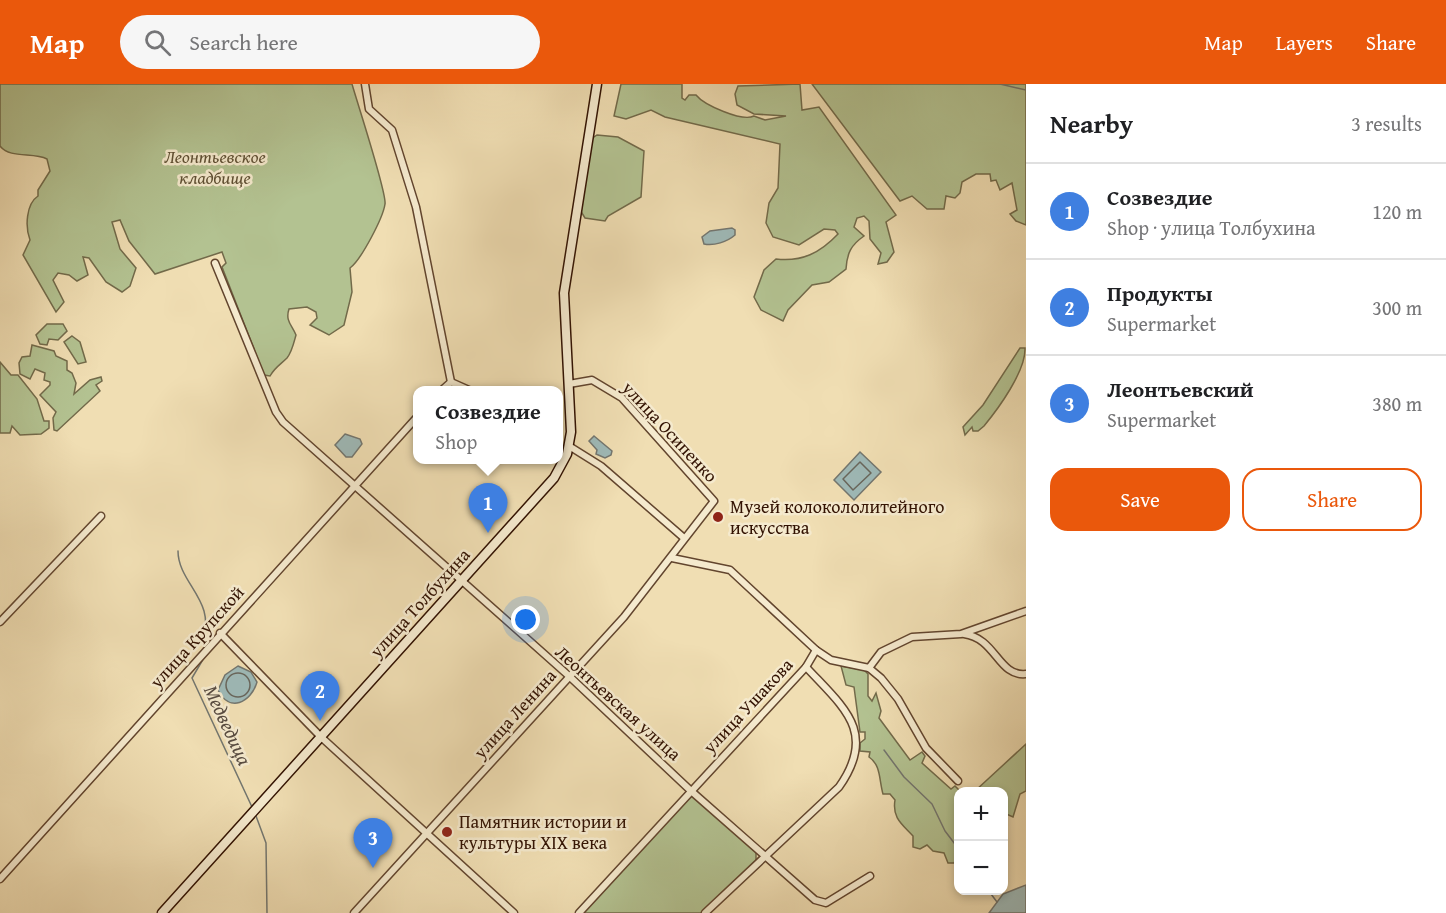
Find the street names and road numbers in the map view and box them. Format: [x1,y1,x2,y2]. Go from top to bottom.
street label: улица Осипенко [616,374,725,488]
street label: улица Толбухина [362,542,476,664]
street label: улица Крупской [142,579,250,695]
street label: Леонтьевская улица [549,639,688,767]
street label: улица Ушакова [696,652,799,760]
street label: улица Ленина [466,662,563,765]

